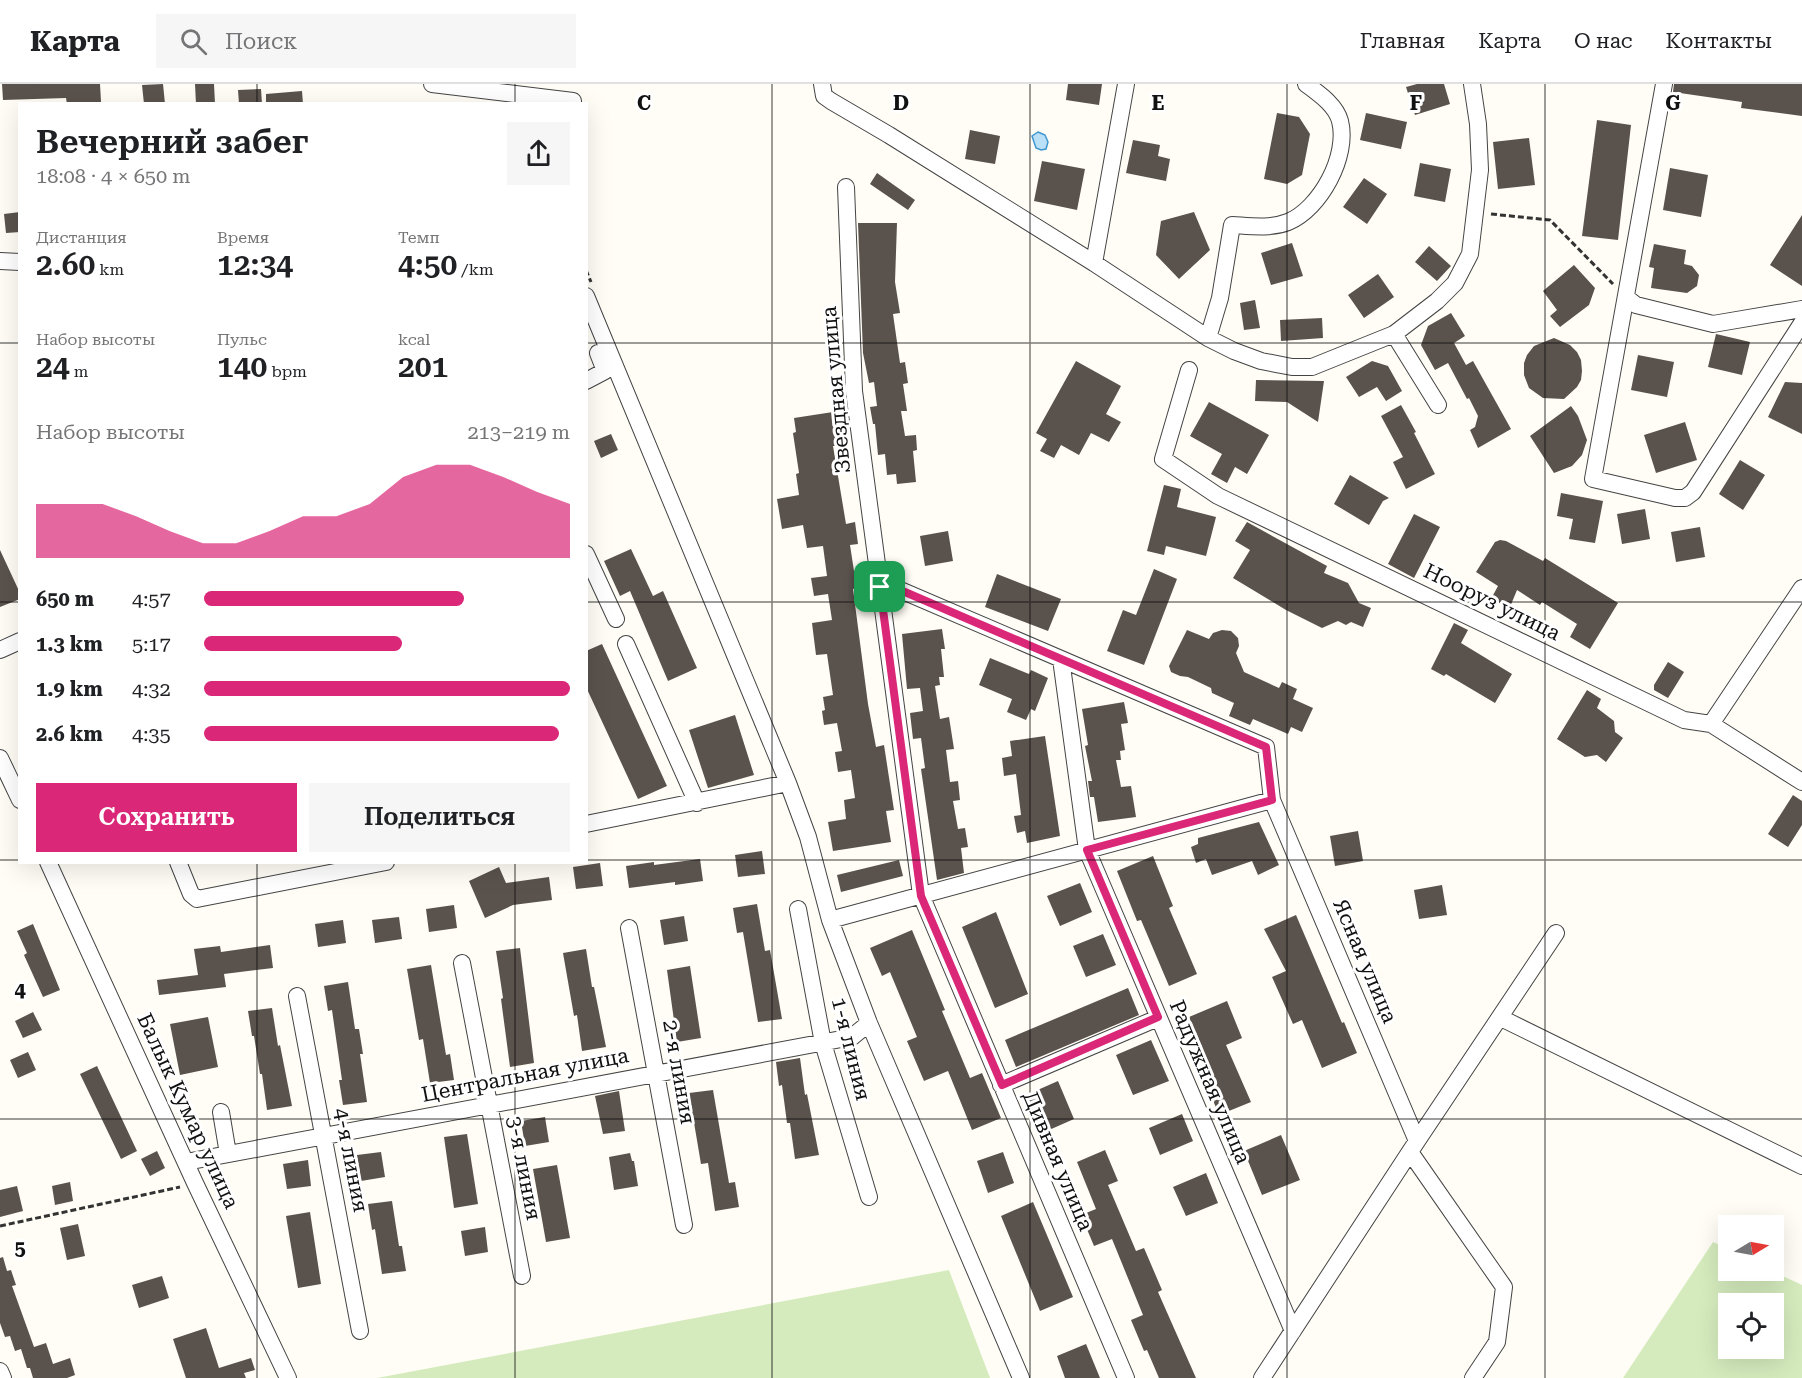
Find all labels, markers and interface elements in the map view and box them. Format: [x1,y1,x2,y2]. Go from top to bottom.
search box [156,14,576,68]
text: Карта [30,25,120,58]
icon: search [177,25,210,58]
text: Поиск [225,29,297,54]
text: Главная [1360,29,1445,53]
text: Карта [1478,29,1541,53]
text: О нас [1574,29,1633,53]
text: Контакты [1666,29,1772,53]
text: C [637,91,651,115]
text: D [893,91,909,115]
text: E [1152,91,1165,115]
text: F [1410,91,1422,115]
text: G [1665,91,1681,115]
text: Вечерний забег [36,122,309,161]
button: share [507,122,570,185]
text: 18:08 · 4 × 650 m [36,164,191,188]
text: Дистанция [36,228,127,247]
text: Время [217,228,269,247]
text: Темп [398,228,440,247]
text: 2.60 [36,247,95,282]
text: 12:34 [217,247,293,282]
text: 4:50 [398,247,457,282]
text: km [95,260,124,279]
text: /km [457,260,494,279]
street label: Звездная улица [817,305,855,475]
text: Набор высоты [36,330,155,349]
text: Пульс [217,330,267,349]
text: kcal [398,330,430,349]
text: 24 [36,349,70,384]
text: 140 [217,349,267,384]
text: 201 [398,349,448,384]
text: m [70,362,88,381]
text: bpm [267,362,307,381]
text: Набор высоты [36,420,185,444]
text: 213–219 m [467,420,570,444]
street label: Нооруз улица [1420,559,1565,646]
pin [854,561,905,612]
icon: arrive [863,570,896,603]
text: 650 m [36,587,94,611]
text: 4:57 [132,587,171,611]
text: 1.3 km [36,632,103,656]
text: 5:17 [132,632,171,656]
text: 1.9 km [36,677,103,701]
text: 4:32 [132,677,171,701]
text: 2.6 km [36,722,103,746]
text: 4:35 [132,722,171,746]
button: Сохранить [36,783,297,852]
button: Поделиться [309,783,570,852]
street label: Ясная улица [1328,895,1402,1027]
text: 4 [14,978,26,1002]
street label: 1-я линия [827,995,875,1103]
street label: Радужная улица [1165,997,1256,1168]
street label: Балык Кумар улица [132,1010,244,1213]
street label: 2-я линия [658,1018,700,1126]
street label: Центральная улица [419,1043,631,1107]
street label: Дивная улица [1018,1088,1098,1235]
street label: 4-я линия [329,1106,373,1214]
street label: 3-я линия [502,1114,546,1222]
north arrow [1718,1215,1784,1281]
map controls [1718,1215,1784,1359]
text: 5 [14,1236,26,1260]
button: locate [1718,1293,1784,1359]

